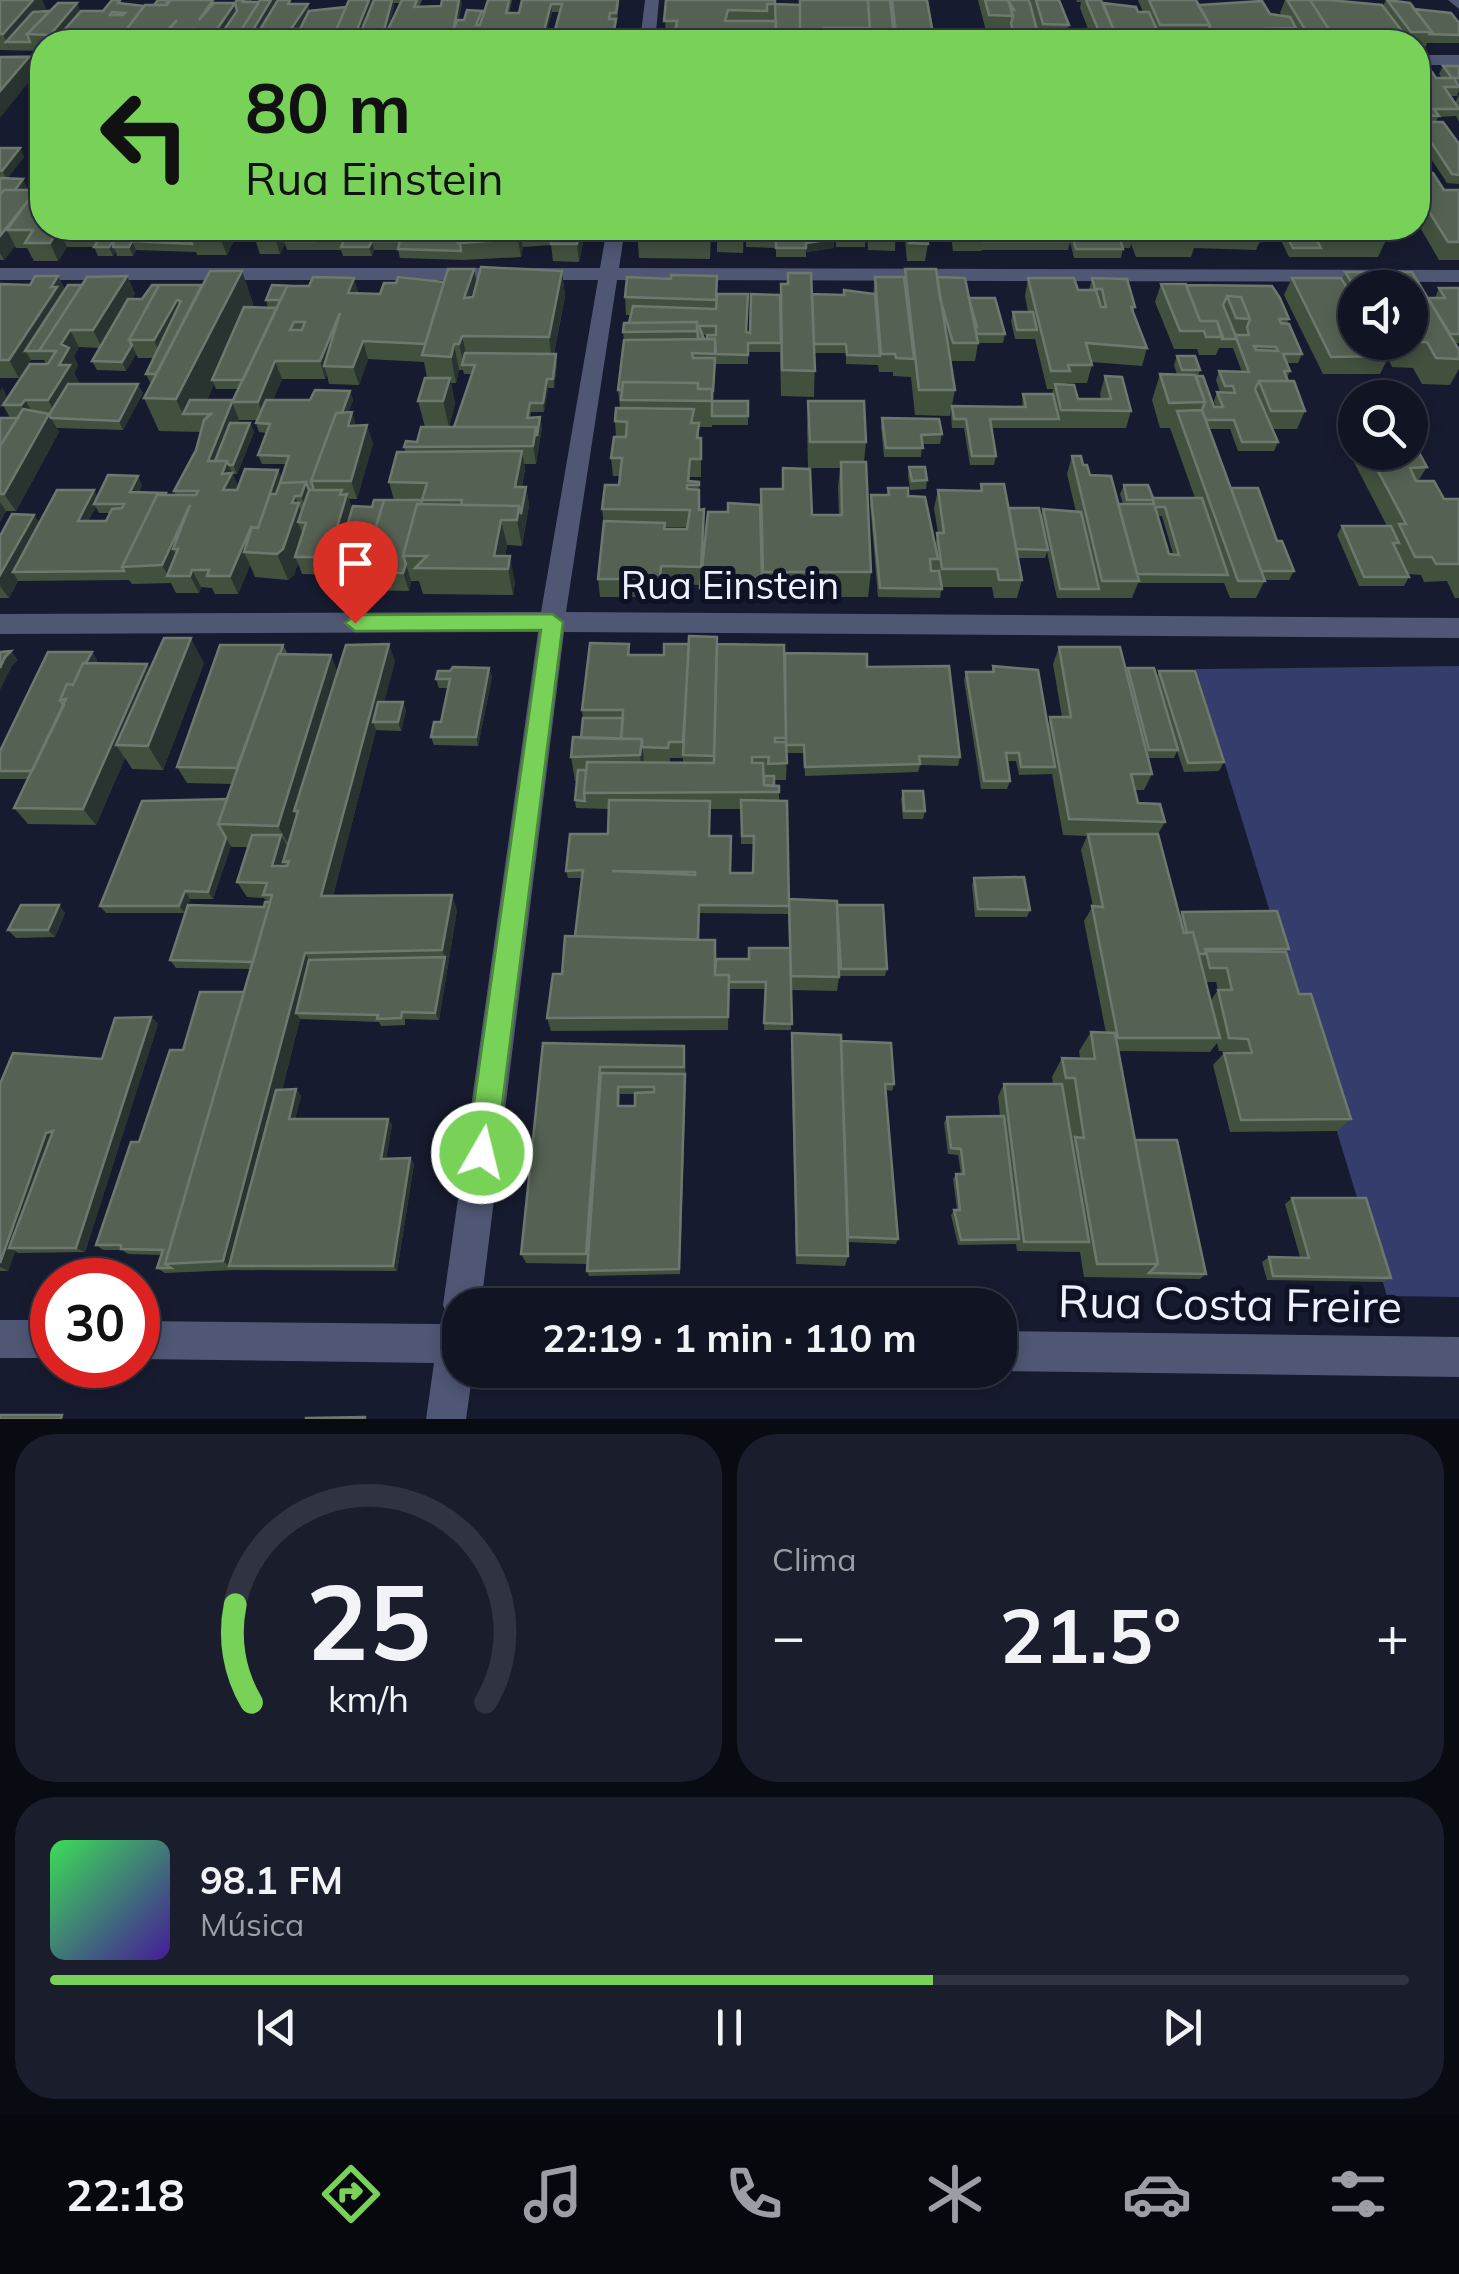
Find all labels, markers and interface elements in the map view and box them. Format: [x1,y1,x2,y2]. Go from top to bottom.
text: 80 m [245,63,411,151]
icon: left [80,70,210,200]
text: Rua Einstein [245,150,504,206]
map controls [1338,270,1428,470]
button: sound [1338,270,1428,360]
button: search [1338,380,1428,470]
pin [313,521,398,624]
icon: arrive [328,536,383,591]
street label: Rua Einstein [621,561,839,609]
position arrow [430,1101,534,1205]
speed limit sign: 30 [30,1258,160,1388]
street label: Rua Costa Freire [1058,1272,1402,1334]
text: 22:19 · 1 min · 110 m [542,1314,917,1362]
text: Clima [772,1539,856,1579]
text: 25 [306,1555,431,1686]
text: 21.5° [999,1588,1182,1682]
text: − [772,1601,805,1670]
text: + [1376,1601,1409,1670]
text: km/h [328,1676,409,1721]
text: 98.1 FM [200,1856,343,1904]
text: Música [200,1904,304,1944]
icon: previous [249,2000,304,2055]
icon: pause [702,2000,757,2055]
icon: next [1155,2000,1210,2055]
icon: directions [316,2159,386,2229]
icon: music [518,2159,588,2229]
icon: phone [719,2159,789,2229]
icon: climate [920,2159,990,2229]
icon: car [1122,2159,1192,2229]
icon: filters [1323,2159,1393,2229]
text: 22:18 [66,2166,185,2222]

